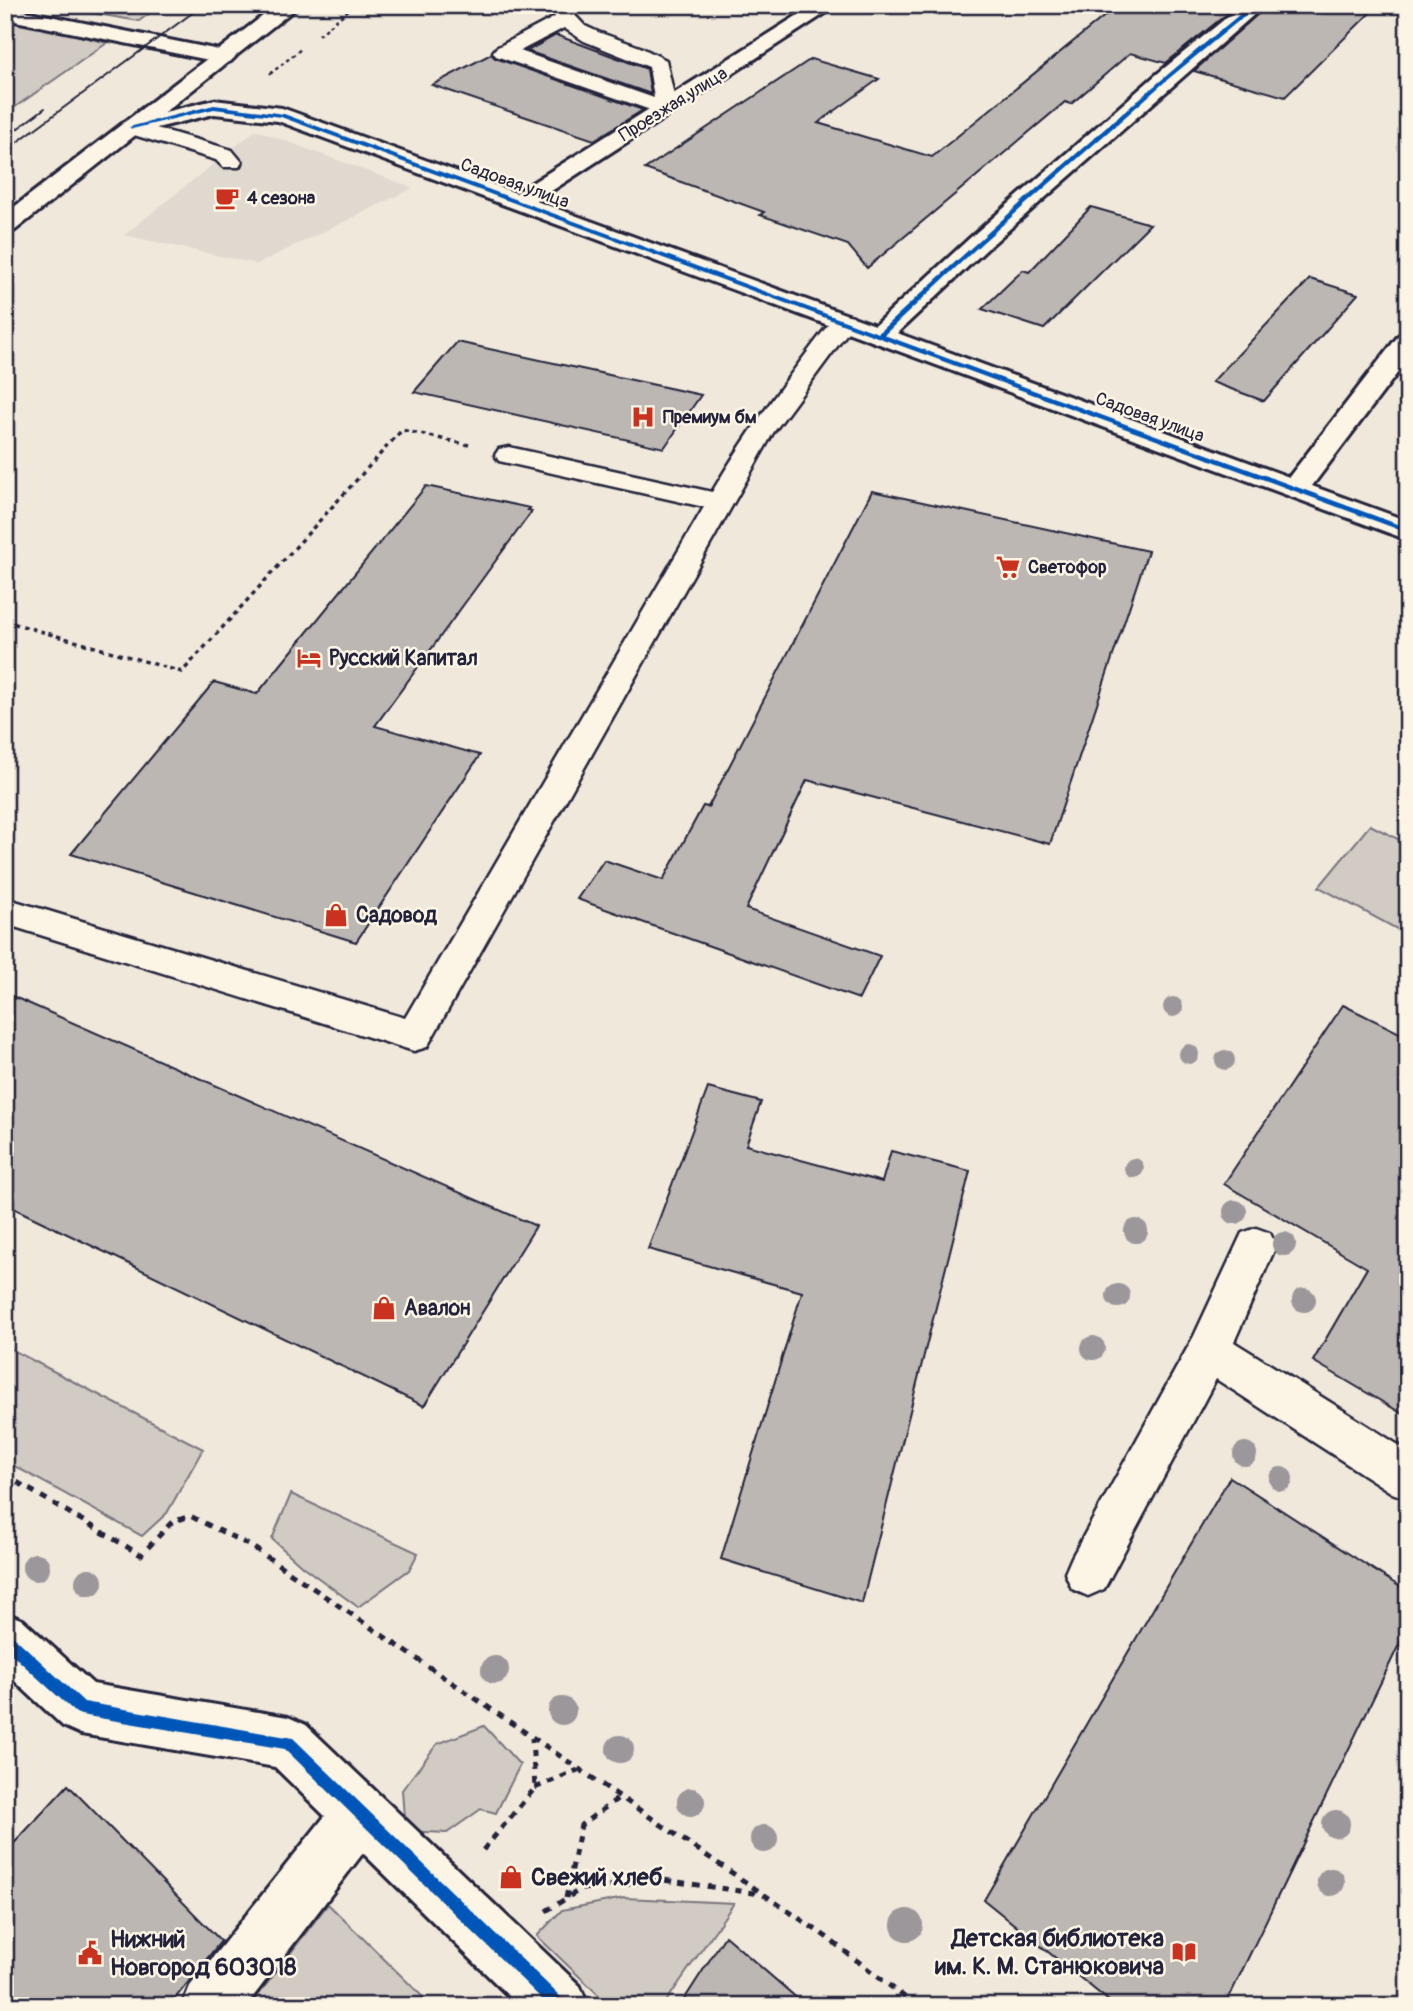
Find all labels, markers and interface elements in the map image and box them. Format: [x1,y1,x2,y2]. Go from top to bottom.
street label: Проезжая улица [615,62,732,147]
street label: Садовая улица [457,153,572,214]
cafe icon: 4 сезона [213,184,241,212]
place label: 4 сезона [247,187,316,210]
street label: Садовая улица [1092,387,1207,448]
hospital icon: Премиум бм [629,403,657,431]
place label: Премиум бм [663,406,757,429]
supermarket icon: Светофор [994,553,1022,581]
place label: Светофор [1028,556,1107,579]
hotel icon: Русский Капитал [295,644,323,672]
place label: Русский Капитал [329,645,478,672]
shop icon: Садовод [322,901,350,929]
place label: Садовод [356,902,437,929]
shop icon: Авалон [370,1294,398,1322]
place label: Авалон [404,1295,471,1322]
shop icon: Свежий хлеб [497,1863,525,1891]
place label: Свежий хлеб [531,1863,663,1892]
place label: Детская библиотека им. К. М. Станюковича [934,1924,1164,1981]
place label: Нижний Новгород 603018 [110,1925,296,1982]
library icon: Детская библиотека им. К. М. Станюковича [1170,1938,1198,1966]
public building icon: Нижний Новгород 603018 [76,1939,104,1967]

